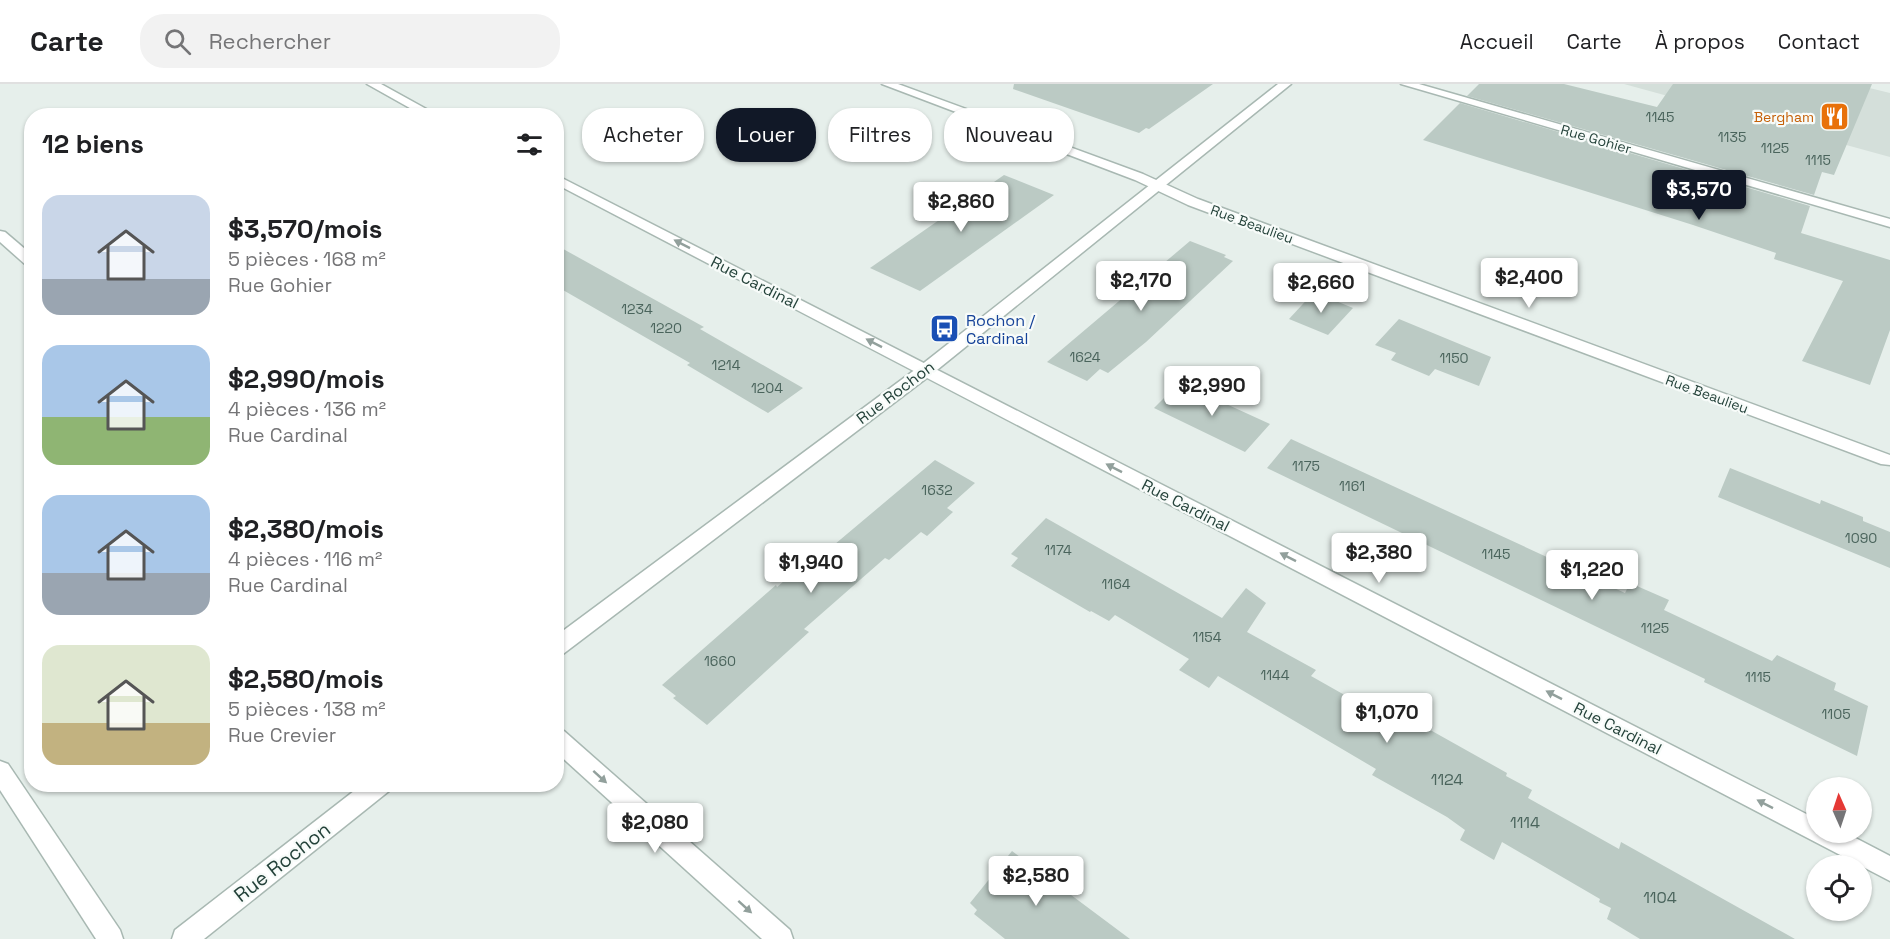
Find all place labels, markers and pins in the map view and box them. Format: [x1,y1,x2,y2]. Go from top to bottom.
restaurant icon: Bergham [1819,101,1851,133]
place label: Bergham [1754,108,1814,126]
pin: $3,570 [1650,170,1748,221]
pin: $2,860 [912,182,1010,233]
pin: $2,400 [1480,258,1578,309]
pin: $2,170 [1092,261,1190,312]
pin: $2,660 [1272,263,1370,314]
place label: Rochon / Cardinal [966,310,1035,349]
bus stop icon: Rochon / Cardinal [929,313,961,345]
pin: $2,990 [1163,366,1261,417]
pin: $2,380 [1330,533,1428,584]
pin: $1,940 [762,543,860,594]
pin: $1,220 [1543,550,1641,601]
pin: $1,070 [1338,693,1436,744]
pin: $2,080 [606,803,704,854]
pin: $2,580 [987,856,1085,907]

